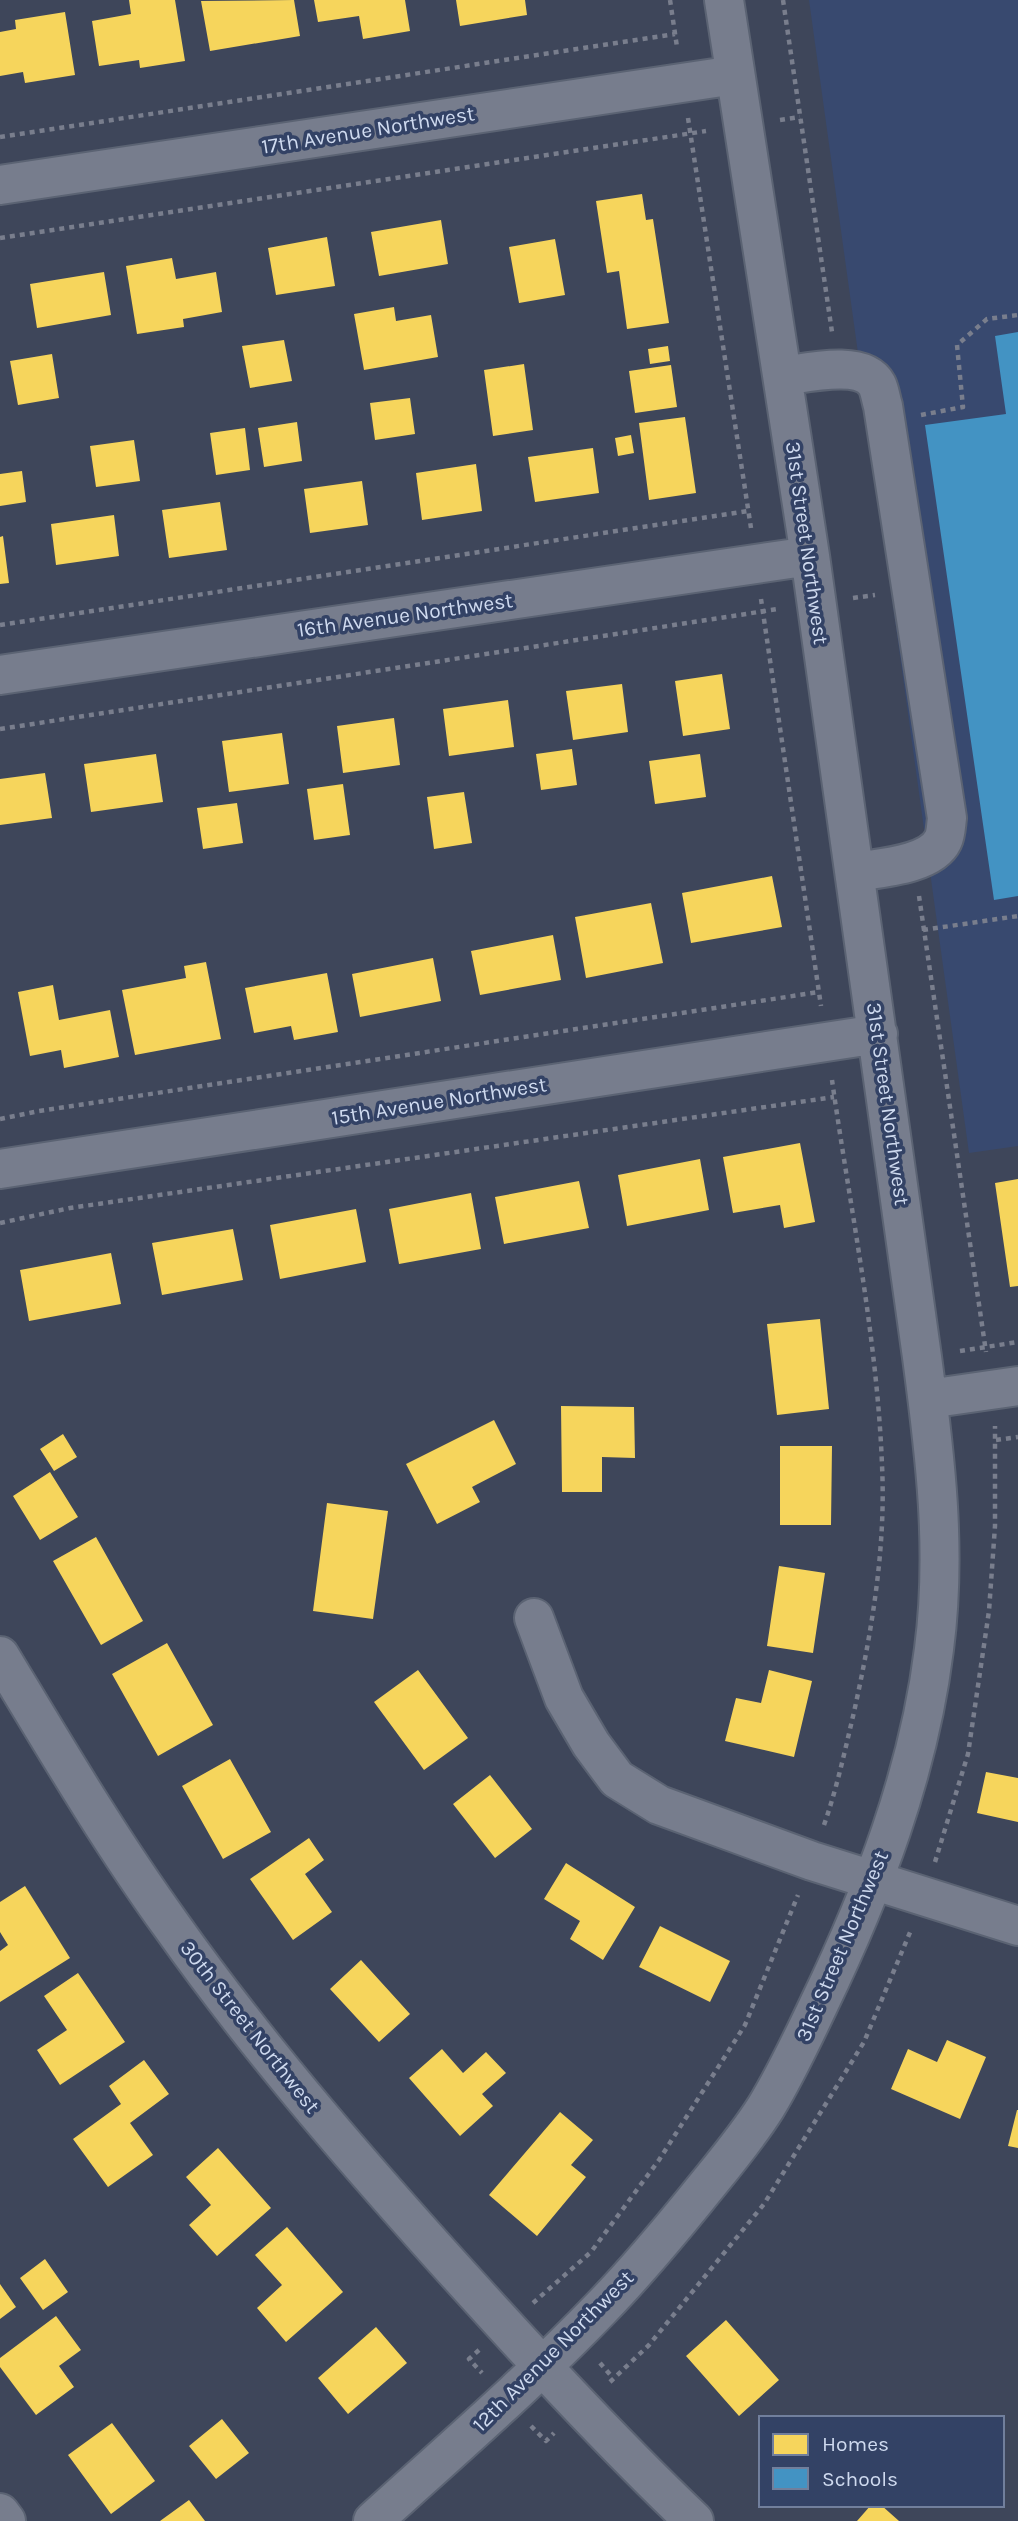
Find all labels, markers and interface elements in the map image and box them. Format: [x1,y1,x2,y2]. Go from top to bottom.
street label: 17th Avenue Northwest [260,101,476,159]
street label: 31st Street Northwest [781,440,833,646]
street label: 16th Avenue Northwest [296,588,514,642]
street label: 31st Street Northwest [862,1001,914,1207]
street label: 15th Avenue Northwest [330,1072,548,1130]
street label: 31st Street Northwest [791,1847,893,2045]
street label: 30th Street Northwest [175,1936,325,2118]
street label: 12th Avenue Northwest [468,2265,639,2436]
legend [759,2416,1004,2507]
text: Homes [822,2432,889,2456]
text: Schools [822,2467,898,2491]

